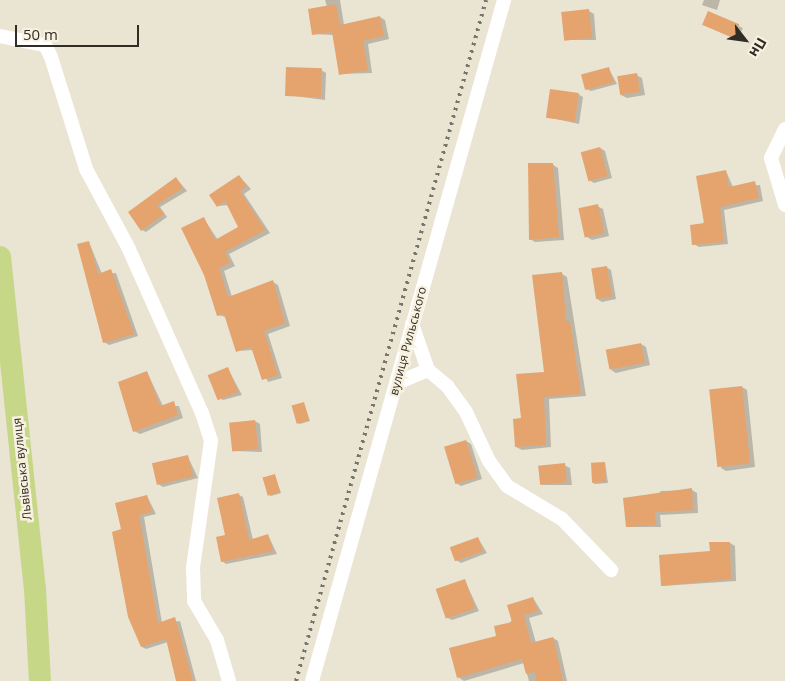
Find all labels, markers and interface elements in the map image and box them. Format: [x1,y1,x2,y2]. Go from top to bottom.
scale bar [18,15,141,47]
north arrow [720,15,770,65]
text: 50 m [23,24,58,44]
text: Пн [745,34,772,61]
street label: вулиця Рильського [387,285,429,397]
street label: Львівська вулиця [9,417,35,521]

